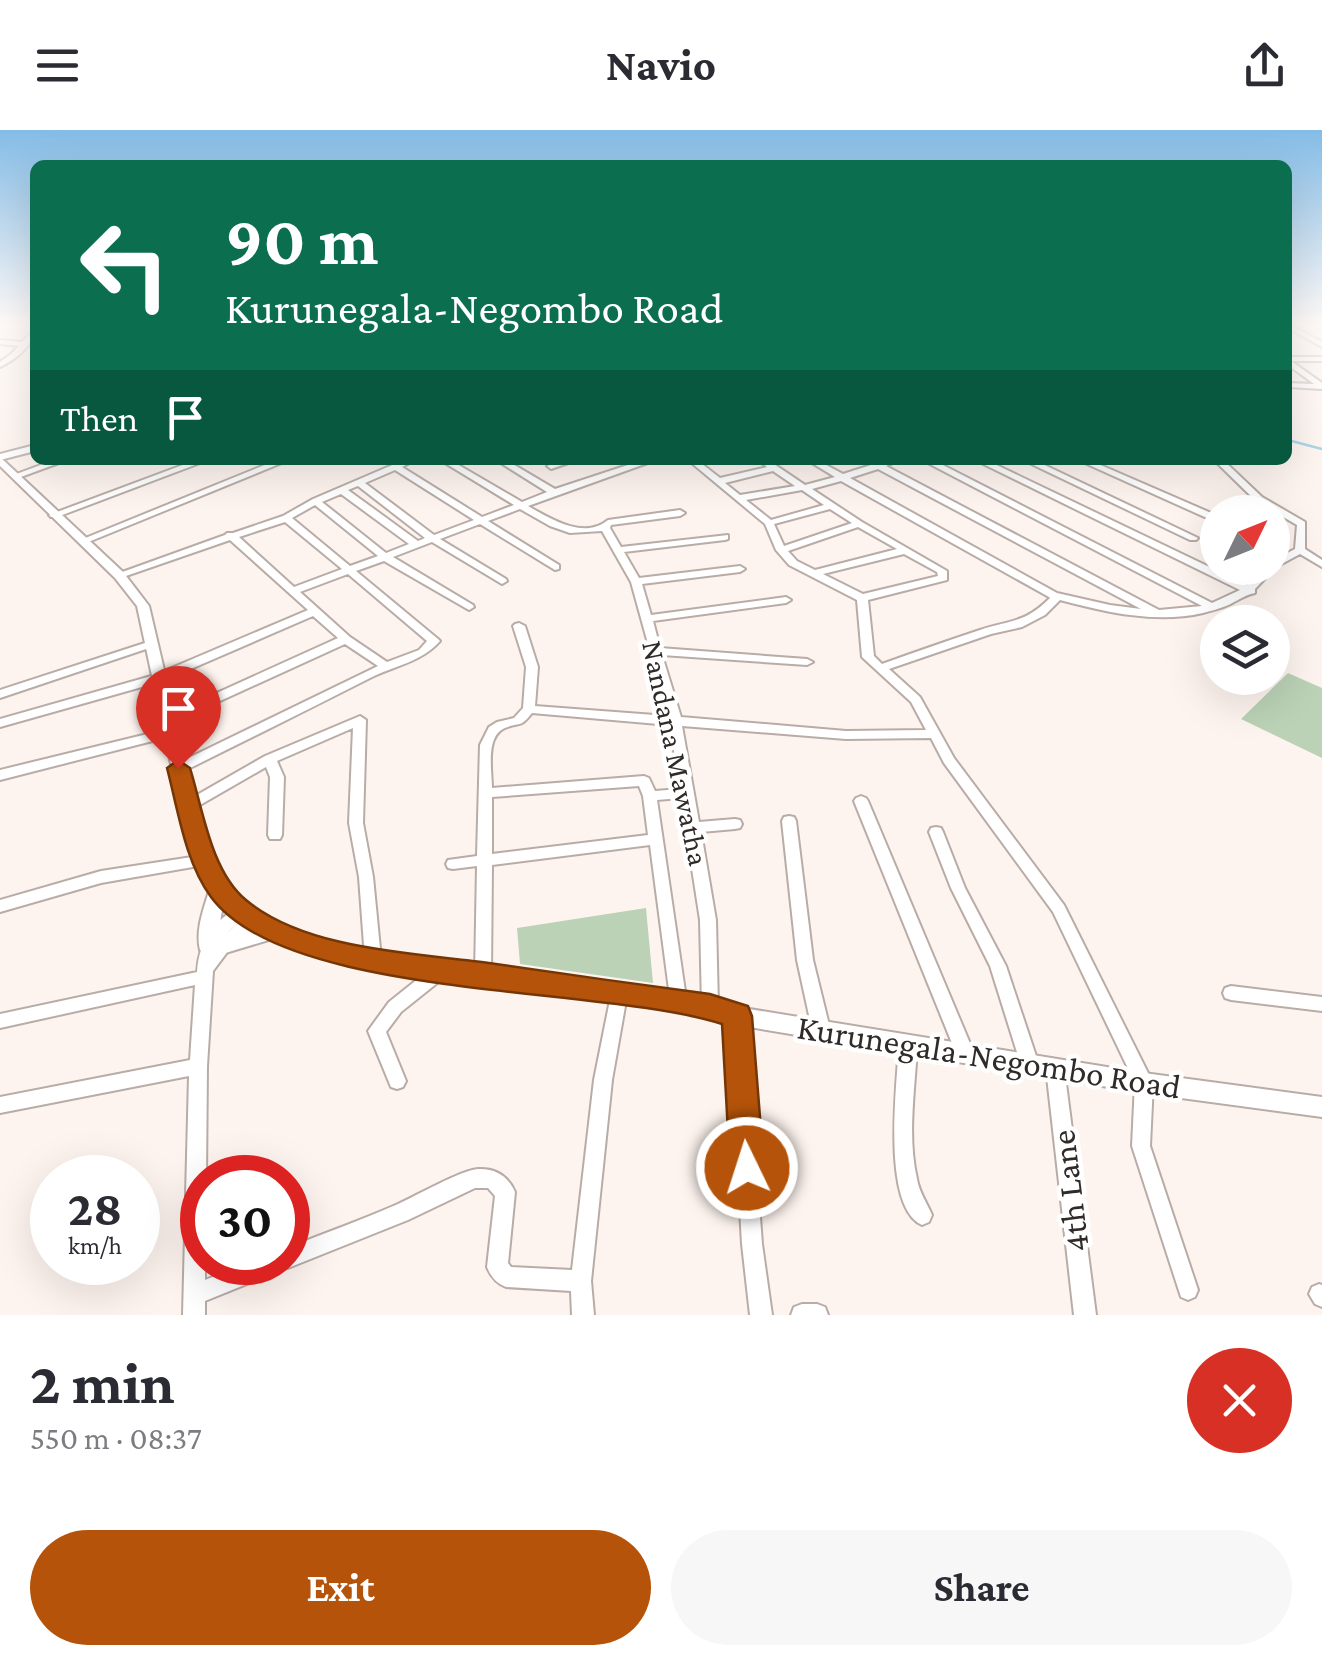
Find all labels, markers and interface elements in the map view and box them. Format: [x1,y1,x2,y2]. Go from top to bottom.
icon: menu [30,38,85,93]
icon: share [1237,38,1292,93]
text: Navio [606,40,716,90]
icon: left [60,200,190,330]
text: 90 m [225,201,378,279]
text: Kurunegala-Negombo Road [225,283,723,333]
icon: arrive [158,390,213,445]
text: Then [60,397,138,439]
north arrow [1200,495,1290,585]
map controls [1200,495,1290,695]
button: layers [1200,605,1290,695]
street label: Nandana Mawatha [636,637,716,869]
pin [136,666,221,769]
icon: arrive [151,681,206,736]
street label: Kurunegala-Negombo Road [795,1007,1183,1107]
position arrow [695,1116,799,1220]
street label: 4th Lane [1043,1128,1097,1254]
speed limit sign: 30 [180,1155,310,1285]
text: 28 [68,1180,122,1236]
text: km/h [68,1232,122,1259]
button: close [1187,1348,1292,1453]
text: 2 min [30,1349,175,1416]
text: 550 m · 08:37 [30,1420,202,1456]
button: Exit [30,1530,651,1645]
button: Share [671,1530,1292,1645]

